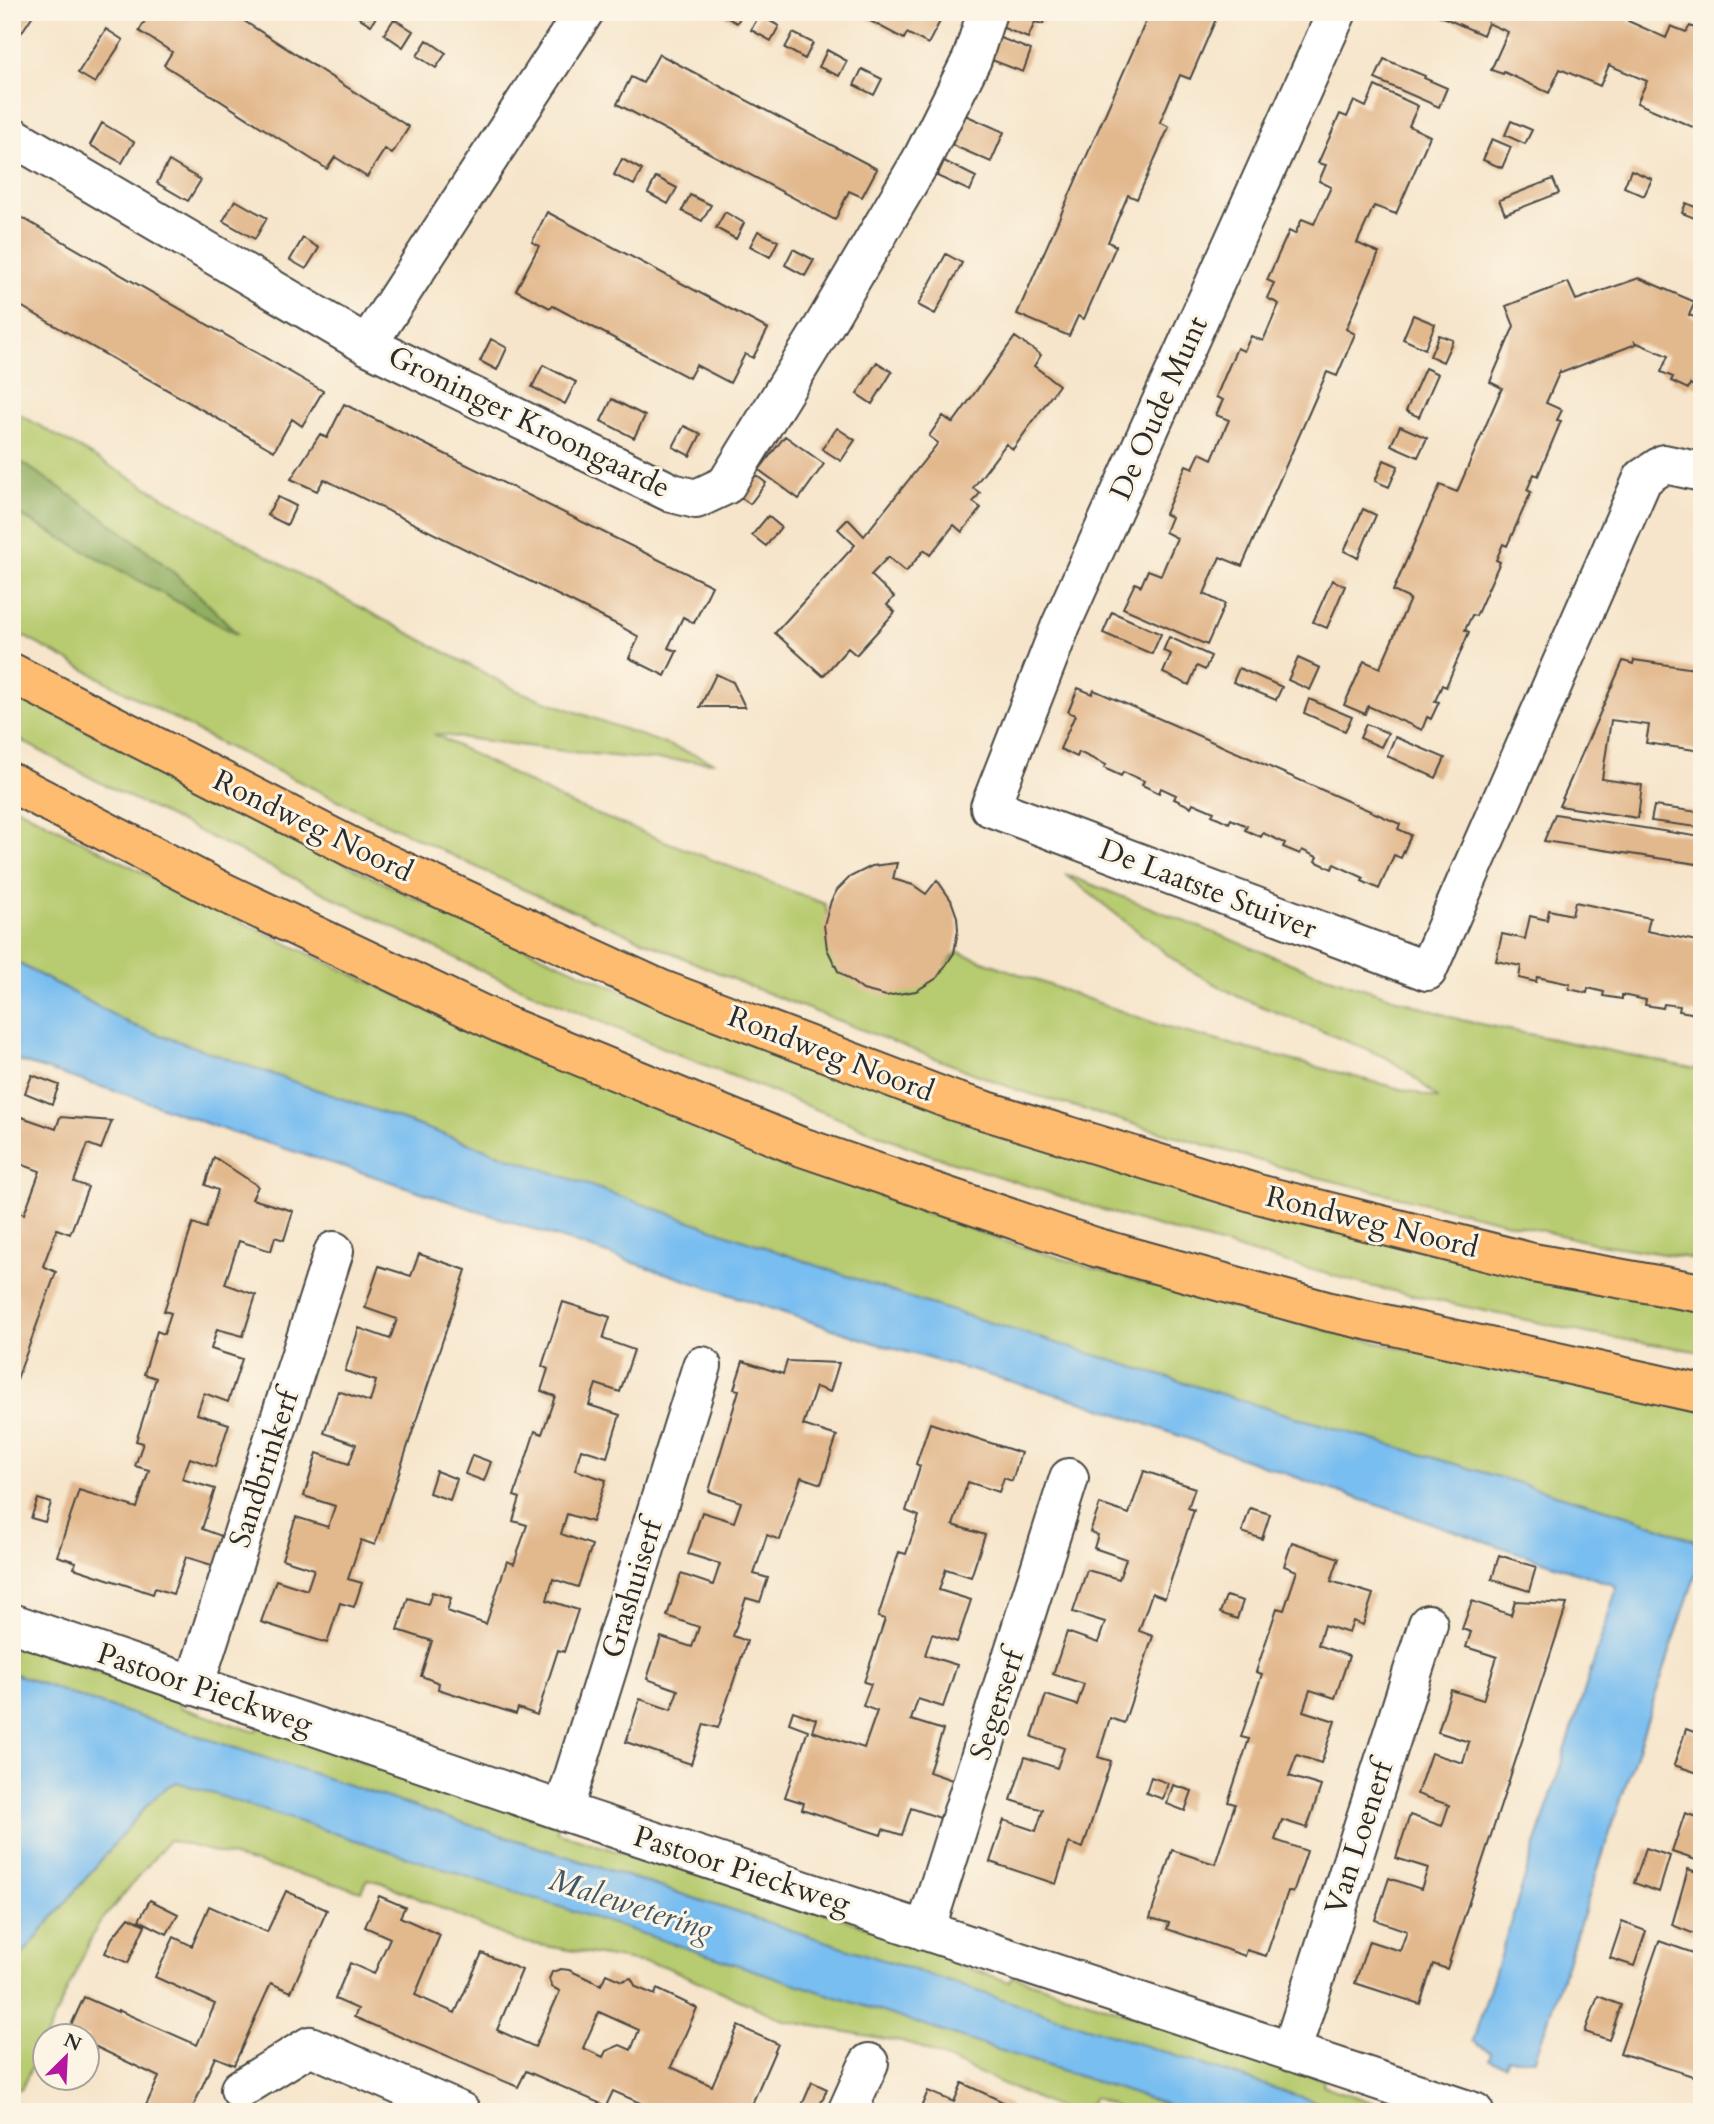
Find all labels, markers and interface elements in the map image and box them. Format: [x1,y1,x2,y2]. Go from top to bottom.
street label: De Oude Munt [1100,309,1218,506]
street label: Groninger Kroongaarde [381,336,677,508]
street label: Rondweg Noord [206,760,420,892]
street label: De Laatste Stuiver [1093,829,1323,949]
street label: Rondweg Noord [722,996,940,1112]
street label: Rondweg Noord [1262,1176,1483,1268]
street label: Sandbrinkerf [219,1380,310,1553]
street label: Grashuiserf [592,1510,674,1663]
street label: Pastoor Pieckweg [92,1633,319,1745]
street label: Segerserf [960,1640,1036,1765]
street label: Van Loenerf [1315,1752,1405,1920]
street label: Pastoor Pieckweg [628,1816,856,1924]
water label: Malewetering [544,1858,719,1952]
north arrow [32,2022,102,2092]
text: N [60,2027,86,2058]

